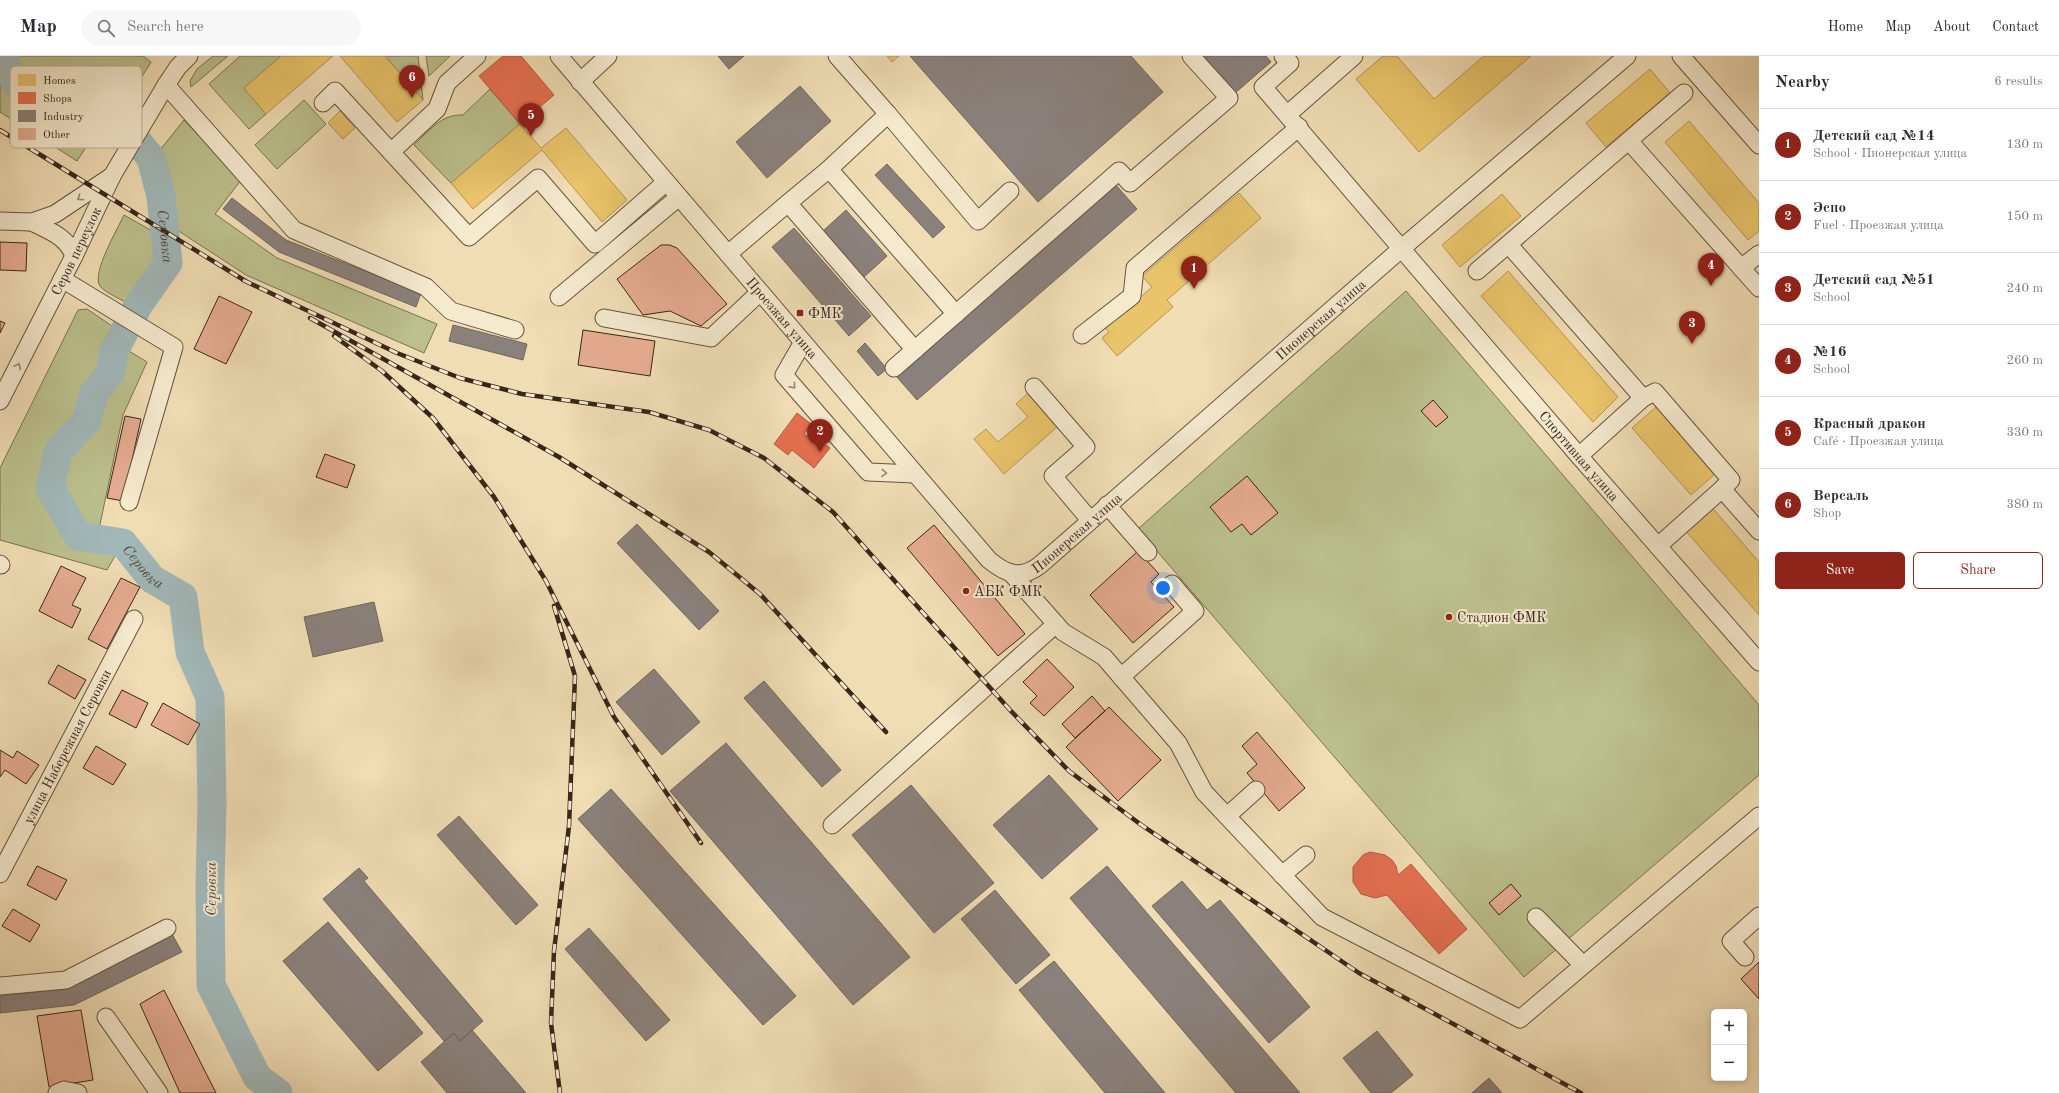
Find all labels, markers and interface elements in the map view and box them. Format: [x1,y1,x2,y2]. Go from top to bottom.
search box [81,10,361,46]
icon: search [95,17,117,39]
text: Map [20,18,57,37]
text: Search here [127,20,204,35]
text: Home [1828,20,1863,34]
text: Map [1885,20,1911,34]
text: About [1933,20,1970,34]
text: Contact [1992,20,2039,34]
pin: 6 [399,65,425,98]
legend [10,66,142,148]
text: Nearby [1775,74,1830,91]
text: 6 results [1994,75,2043,88]
text: Homes [43,76,76,87]
text: Shops [43,94,72,105]
pin: 5 [518,103,544,136]
text: Industry [43,112,84,123]
text: Детский сад №14 [1813,129,1935,144]
text: Other [43,130,71,141]
text: 1 [1784,138,1792,151]
text: 130 m [2006,138,2043,151]
text: School · Пионерская улица [1813,147,1967,160]
one-way arrow [77,193,84,200]
text: Эспо [1813,201,1846,216]
street label: Серов переулок [49,205,104,298]
water label: Серовка [153,209,174,264]
text: 2 [1784,210,1792,223]
text: 150 m [2006,210,2043,223]
text: Fuel · Проезжая улица [1813,219,1944,232]
pin: 4 [1698,253,1724,286]
pin: 1 [1181,256,1207,289]
text: Детский сад №51 [1813,273,1935,288]
street label: Проезжая улица [743,275,820,362]
street label: Пионерская улица [1274,277,1369,363]
text: 3 [1784,282,1792,295]
text: 240 m [2006,282,2043,295]
text: School [1813,291,1850,304]
place label: ФМК [808,307,842,321]
marker: ФМК [795,308,805,318]
pin: 3 [1679,311,1705,344]
text: №16 [1813,345,1846,360]
text: 4 [1784,354,1792,367]
text: 260 m [2006,354,2043,367]
one-way arrow [13,363,21,370]
text: School [1813,363,1850,376]
one-way arrow [789,382,796,389]
street label: Спортивная улица [1536,409,1621,504]
text: Красный дракон [1813,417,1926,432]
pin: 2 [807,419,833,452]
text: 5 [1784,426,1792,439]
text: 330 m [2006,426,2043,439]
text: Café · Проезжая улица [1813,435,1944,448]
one-way arrow [881,468,888,477]
text: Версаль [1813,489,1869,504]
street label: Пионерская улица [1030,491,1125,577]
text: 6 [1784,498,1792,511]
text: 380 m [2006,498,2043,511]
text: Shop [1813,507,1841,520]
water label: Серовка [119,543,165,593]
button: Save [1775,552,1905,589]
button: Share [1913,552,2043,589]
your location [1153,578,1173,598]
place label: АБК ФМК [974,585,1042,599]
marker: АБК ФМК [961,586,971,596]
place label: Стадион ФМК [1457,611,1547,625]
marker: Стадион ФМК [1444,612,1454,622]
street label: улица Набережная Серовки [22,668,114,826]
water label: Серовка [205,862,220,916]
map controls [1711,1009,1747,1081]
button: + [1711,1009,1747,1045]
button: − [1711,1045,1747,1081]

